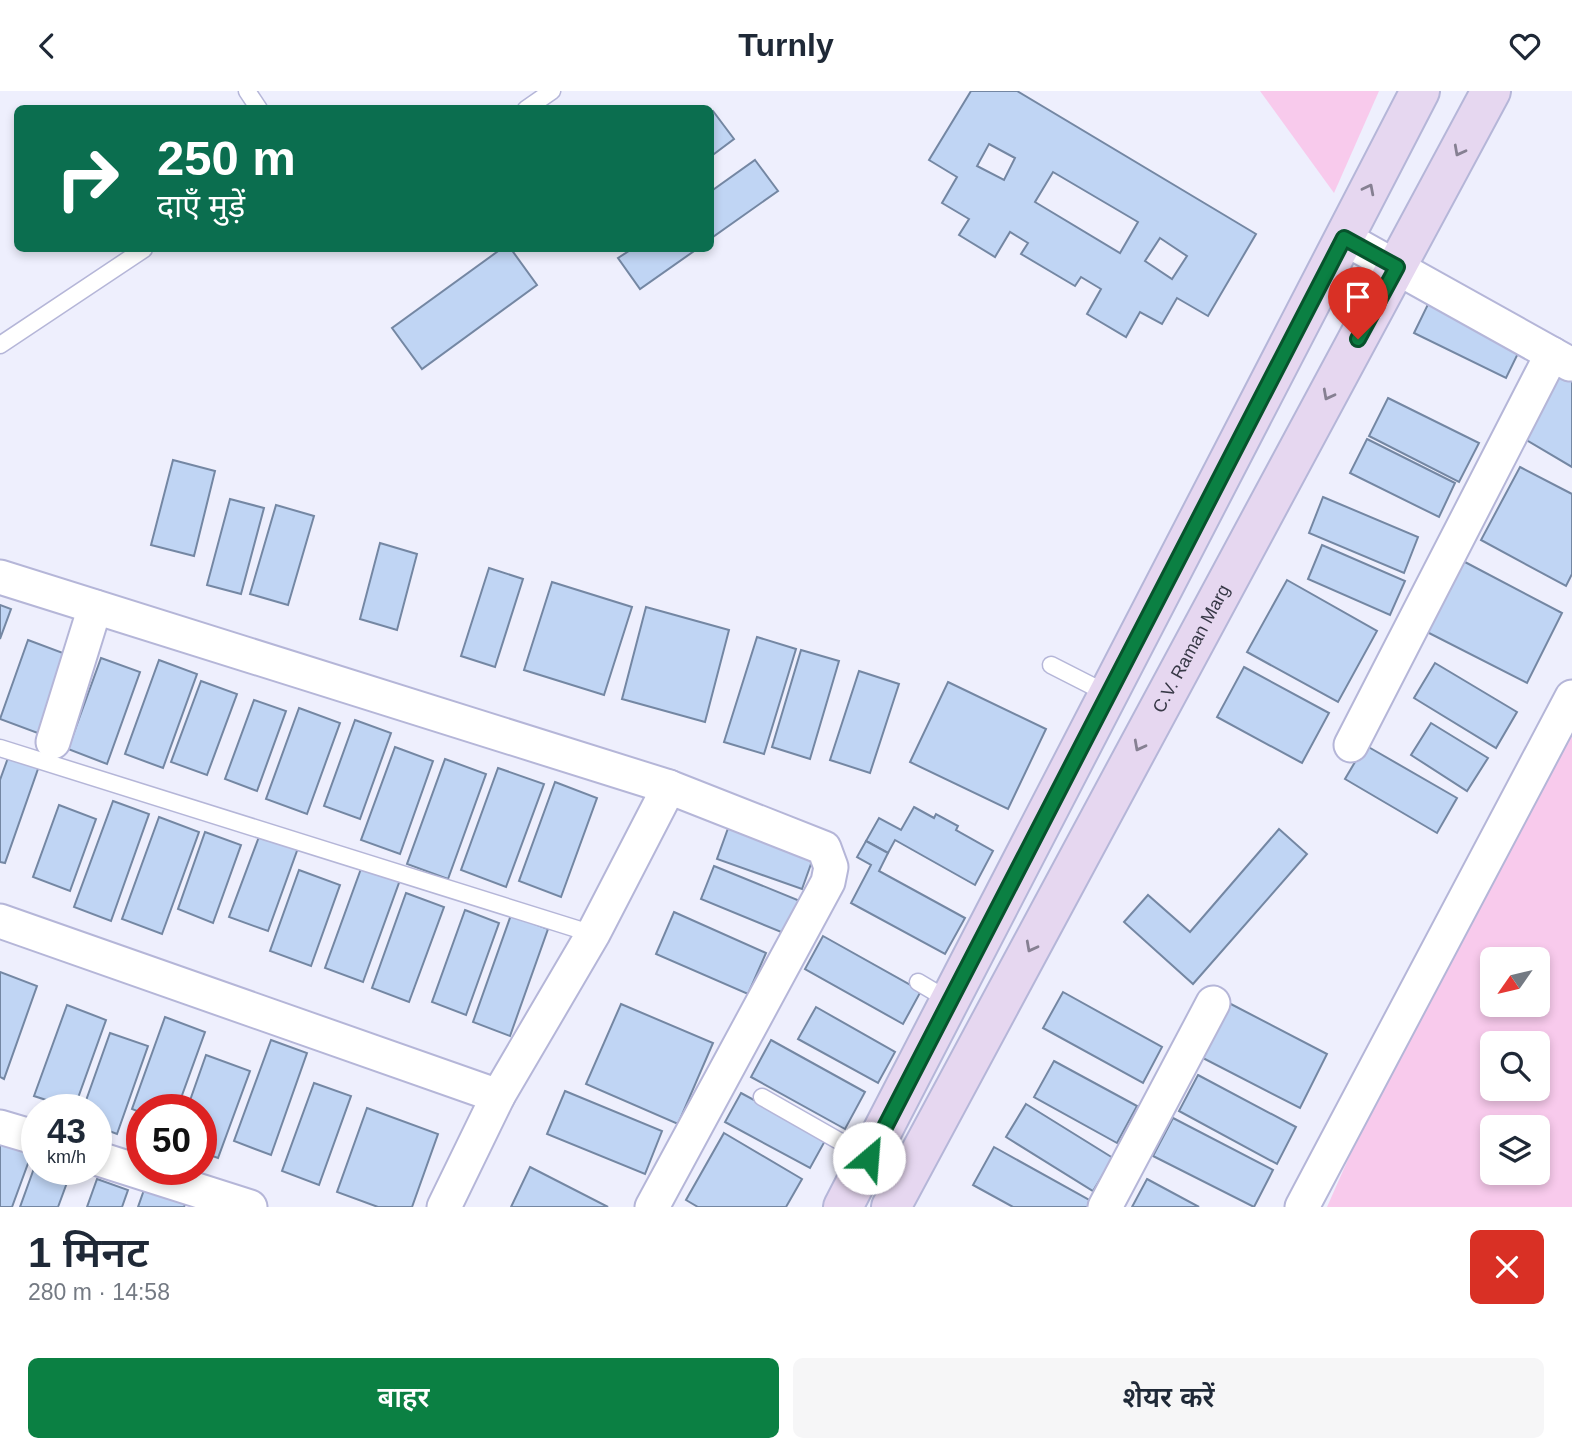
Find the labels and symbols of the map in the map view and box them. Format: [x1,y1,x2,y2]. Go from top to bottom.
one-way arrow [1454,144,1467,156]
one-way arrow [1361,184,1375,196]
pin [1328,267,1388,339]
one-way arrow [1323,388,1336,400]
street label: C.V. Raman Marg [1149,581,1234,716]
one-way arrow [1134,739,1147,751]
one-way arrow [1026,939,1039,952]
north arrow [1480,947,1550,1017]
speed limit sign: 50 [126,1094,217,1185]
position arrow [832,1121,906,1195]

